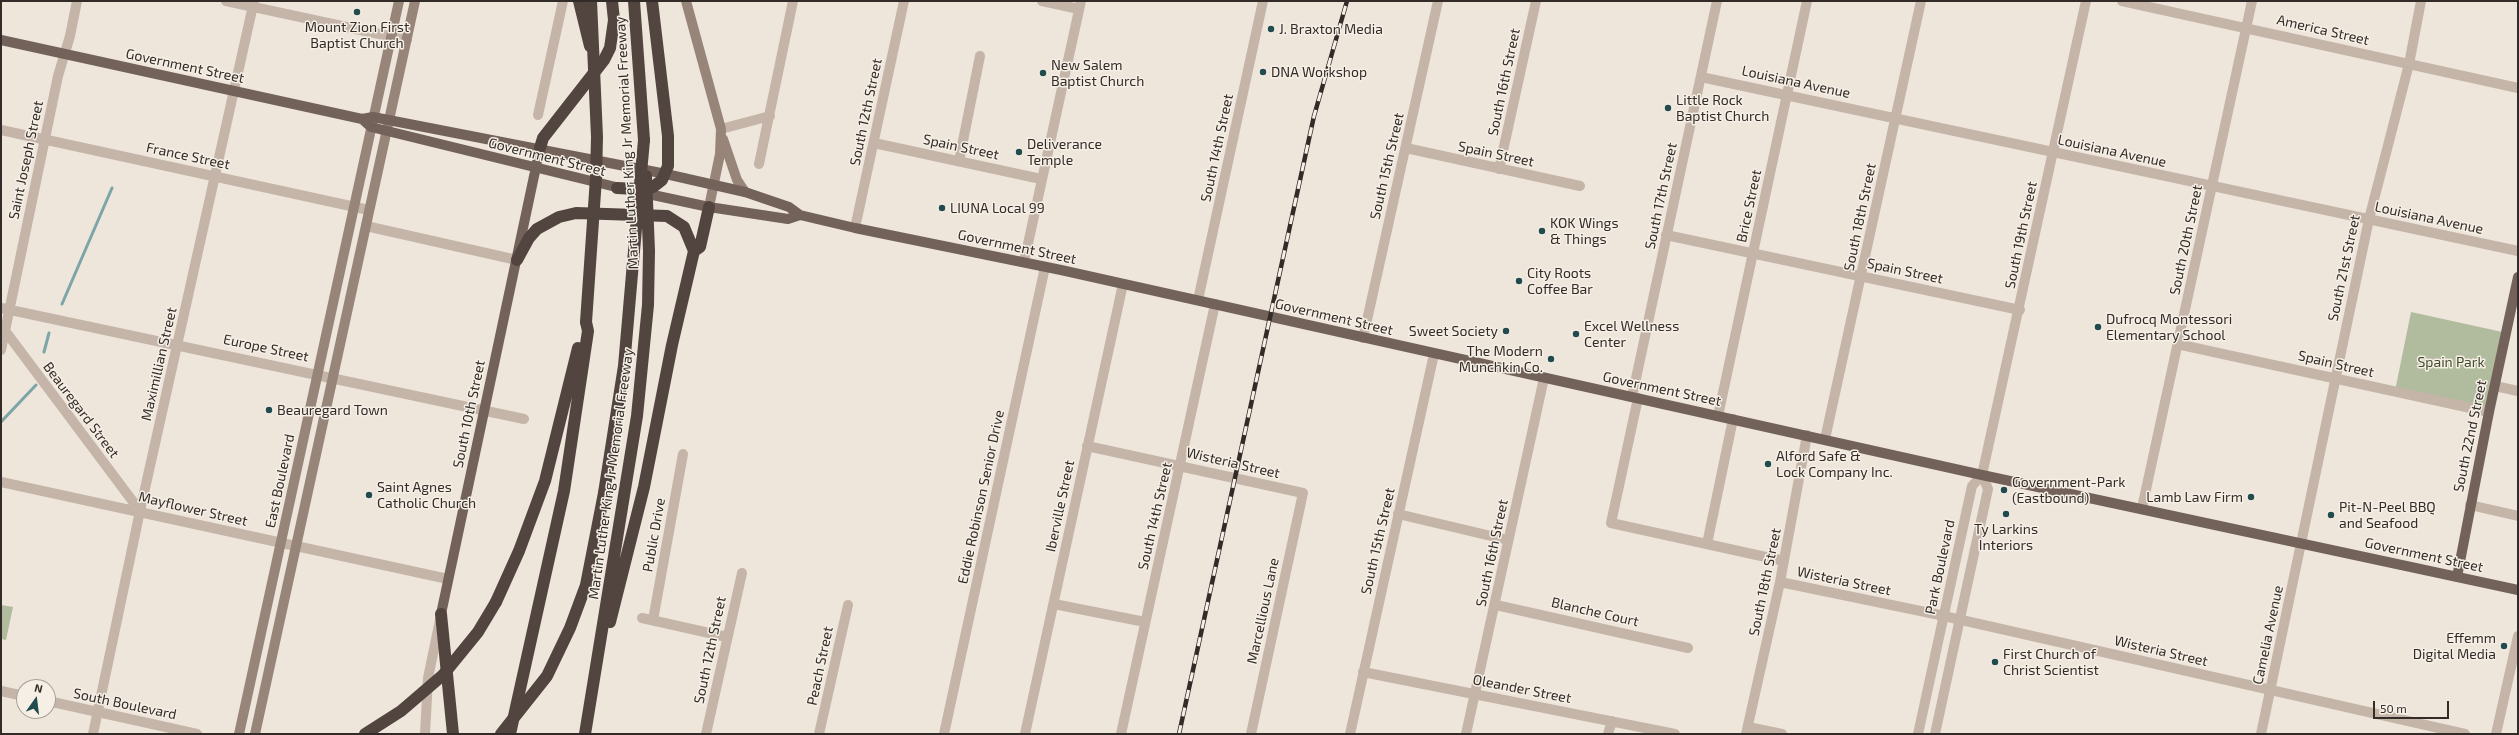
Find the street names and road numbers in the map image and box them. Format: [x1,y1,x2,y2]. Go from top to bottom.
street label: America Street [2275,11,2371,49]
street label: Martin Luther King Jr Memorial Freeway [612,16,642,270]
street label: South 16th Street [1484,27,1524,137]
street label: Government Street [124,45,246,87]
street label: South 12th Street [846,57,886,167]
street label: Louisiana Avenue [1740,62,1852,102]
street label: South 14th Street [1197,92,1237,204]
street label: Saint Joseph Street [5,99,47,221]
street label: South 15th Street [1367,111,1407,221]
street label: Spain Street [921,131,1001,163]
street label: Louisiana Avenue [2056,131,2168,171]
street label: Government Street [486,134,608,180]
street label: Spain Street [1456,138,1536,170]
street label: France Street [145,139,231,173]
street label: South 17th Street [1641,141,1681,251]
street label: South 18th Street [1840,161,1880,273]
street label: Brice Street [1733,168,1765,244]
street label: South 19th Street [2001,180,2041,290]
street label: South 20th Street [2166,183,2206,297]
street label: Louisiana Avenue [2373,198,2485,238]
street label: South 21st Street [2325,213,2363,323]
street label: Government Street [956,226,1078,268]
street label: Spain Street [1865,255,1945,287]
street label: Government Street [1273,295,1395,339]
street label: Maximillian Street [138,305,180,423]
street label: Europe Street [222,331,310,365]
street label: Martin Luther King Jr Memorial Freeway [585,347,637,601]
street label: Spain Street [2296,347,2376,381]
street label: Beauregard Street [39,359,123,461]
street label: South 10th Street [449,359,489,469]
street label: Government Street [1601,368,1723,410]
street label: South 22nd Street [2450,378,2490,494]
street label: Eddie Robinson Senior Drive [954,409,1008,585]
street label: East Boulevard [262,432,298,530]
street label: Wisteria Street [1185,444,1281,482]
street label: Iberville Street [1042,459,1078,553]
street label: South 14th Street [1134,460,1176,572]
street label: South 15th Street [1358,486,1398,596]
street label: Mayflower Street [137,488,249,530]
street label: Public Drive [639,497,669,573]
street label: South 16th Street [1472,498,1512,608]
street label: Park Boulevard [1922,518,1958,616]
street label: South 18th Street [1745,526,1785,638]
street label: Government Street [2363,534,2485,576]
street label: Marcellious Lane [1244,556,1282,666]
street label: Wisteria Street [1796,563,1892,599]
street label: Camelia Avenue [2249,584,2287,686]
street label: Blanche Court [1550,594,1640,630]
street label: South 12th Street [690,595,730,705]
street label: Peach Street [803,625,837,707]
street label: Wisteria Street [2113,632,2209,670]
street label: Oleander Street [1471,671,1573,707]
street label: South Boulevard [72,685,178,723]

